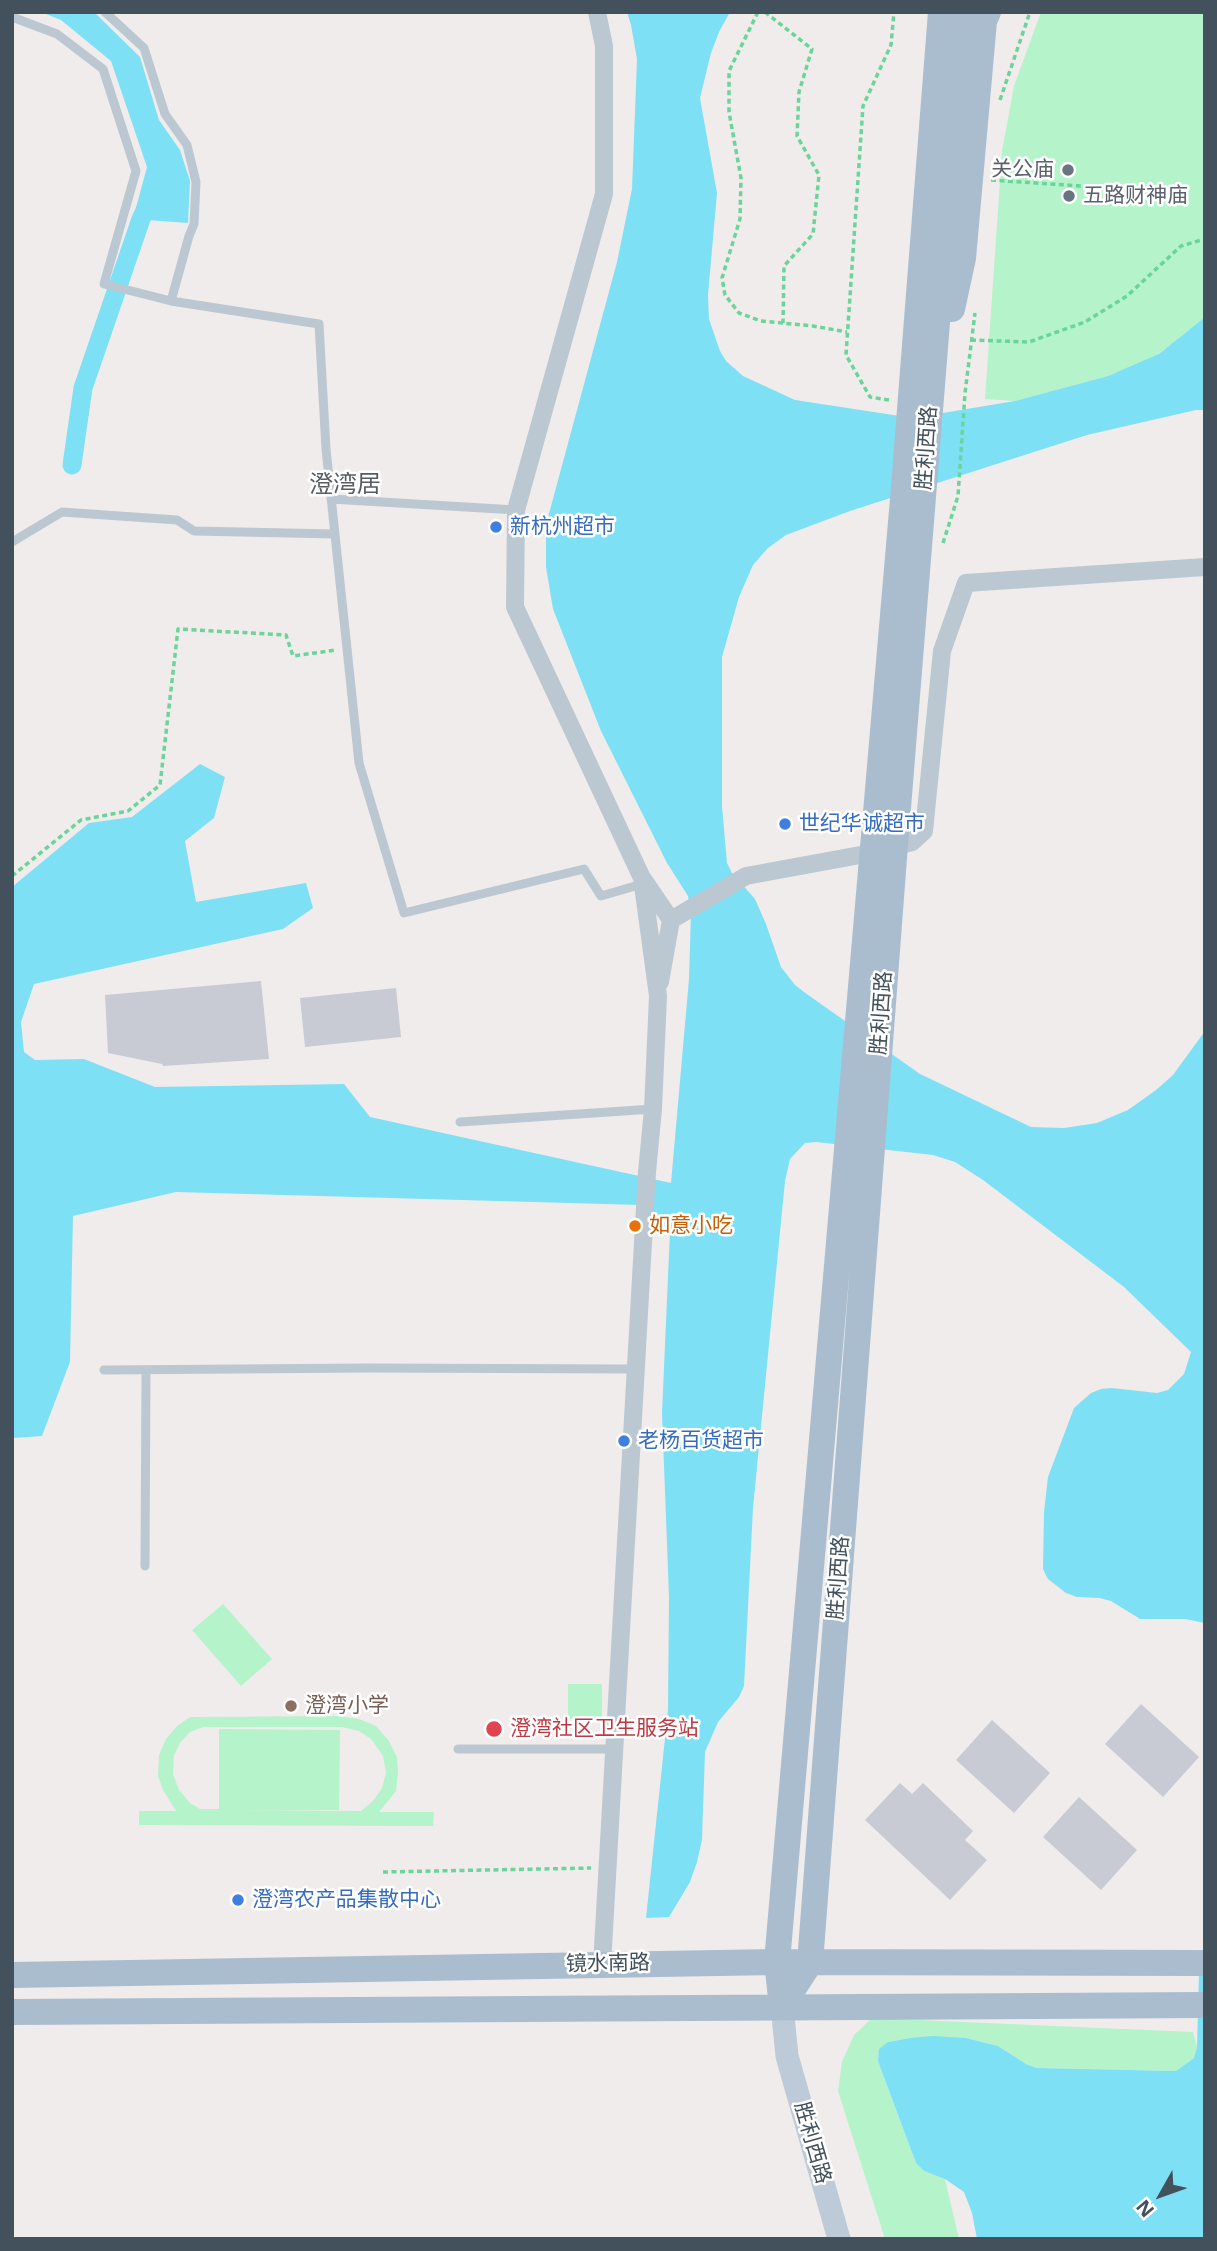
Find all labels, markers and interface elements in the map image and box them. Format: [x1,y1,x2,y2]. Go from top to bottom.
place label: 关公庙 [991,157,1054,183]
marker: 关公庙 [1060,162,1076,178]
place label: 五路财神庙 [1083,183,1188,209]
marker: 五路财神庙 [1061,188,1077,204]
street label: 胜利西路 [912,405,942,491]
district label: 澄湾居 [309,471,381,499]
place label: 新杭州超市 [510,514,615,540]
marker: 新杭州超市 [488,519,504,535]
place label: 世纪华诚超市 [799,811,925,837]
marker: 世纪华诚超市 [777,816,793,832]
street label: 胜利西路 [867,970,897,1056]
place label: 如意小吃 [649,1213,733,1239]
marker: 如意小吃 [627,1218,643,1234]
place label: 老杨百货超市 [638,1428,764,1454]
marker: 老杨百货超市 [616,1433,632,1449]
street label: 胜利西路 [824,1535,854,1621]
place label: 澄湾小学 [305,1693,389,1719]
marker: 澄湾小学 [283,1698,299,1714]
place label: 澄湾社区卫生服务站 [510,1716,699,1742]
marker: 澄湾社区卫生服务站 [484,1719,504,1739]
place label: 澄湾农产品集散中心 [252,1887,441,1913]
marker: 澄湾农产品集散中心 [230,1892,246,1908]
street label: 镜水南路 [566,1951,650,1977]
street label: 胜利西路 [788,2099,836,2187]
north arrow [1126,2160,1196,2230]
text: N [1130,2194,1160,2223]

